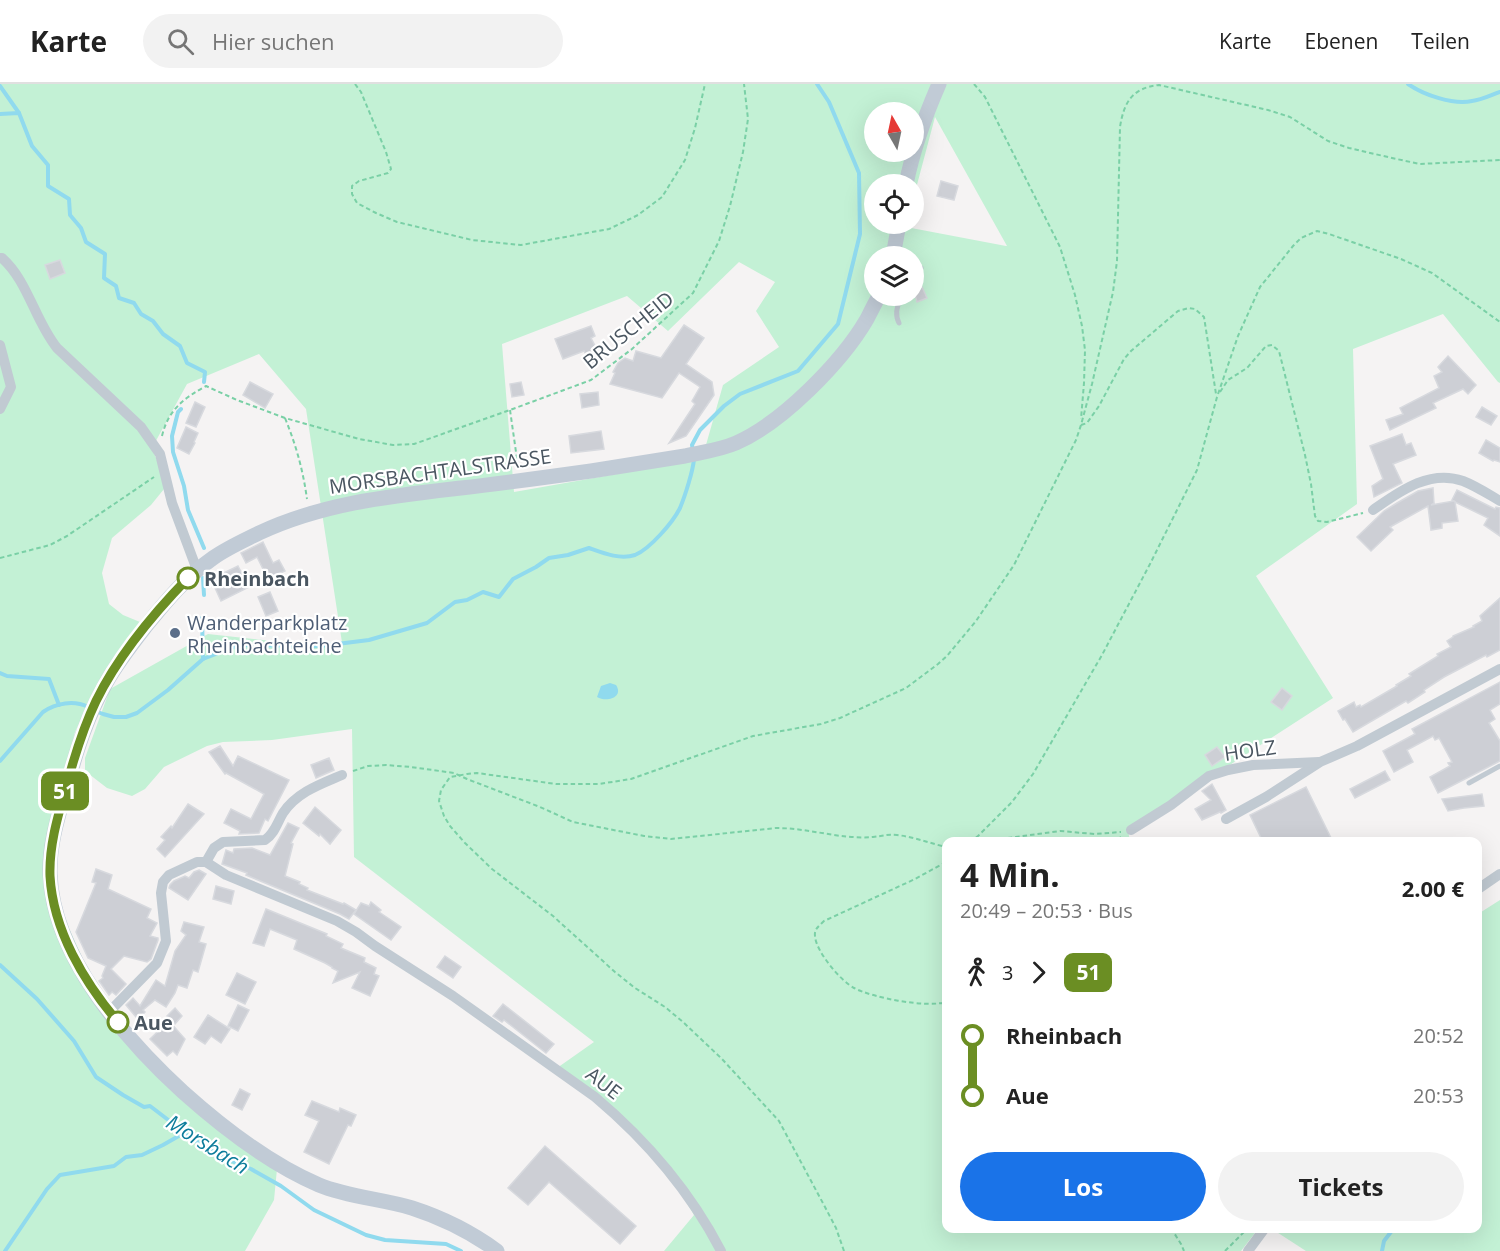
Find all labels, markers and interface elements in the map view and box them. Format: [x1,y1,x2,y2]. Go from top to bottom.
search box [143,14,563,68]
text: Karte [30,22,107,60]
icon: search [164,25,197,58]
text: Hier suchen [212,26,335,56]
text: Karte [1219,27,1272,55]
text: Ebenen [1305,27,1378,55]
text: Teilen [1411,27,1470,55]
north arrow [864,102,924,162]
map controls [864,102,924,306]
button: locate [864,174,924,234]
button: layers [864,246,924,306]
street label: BRUSCHEID [577,285,679,375]
street label: MORSBACHTALSTRASSE [327,442,553,500]
place label: Rheinbach [204,565,310,592]
marker: Rheinbach [177,567,199,589]
place label: Wanderparkplatz Rheinbachteiche [187,609,347,659]
marker: Wanderparkplatz Rheinbachteiche [168,626,182,640]
street label: HOLZ [1222,733,1278,767]
line badge: 51 [38,772,92,810]
text: 51 [53,777,77,805]
text: 4 Min. [960,852,1060,897]
text: 2.00 € [1402,873,1464,903]
text: 20:49 – 20:53 · Bus [960,897,1133,924]
icon: walk [960,956,993,989]
icon: forward [1022,956,1055,989]
text: 51 [1076,958,1100,986]
text: 3 [1002,959,1013,986]
place label: Aue [134,1009,173,1036]
marker: Aue [107,1011,129,1033]
text: Rheinbach [1006,1020,1122,1050]
text: 20:52 [1413,1022,1464,1049]
street label: AUE [581,1061,627,1105]
text: Aue [1006,1080,1049,1110]
text: 20:53 [1413,1082,1464,1109]
water label: Morsbach [161,1108,255,1180]
button: Los [960,1152,1206,1221]
button: Tickets [1218,1152,1464,1221]

